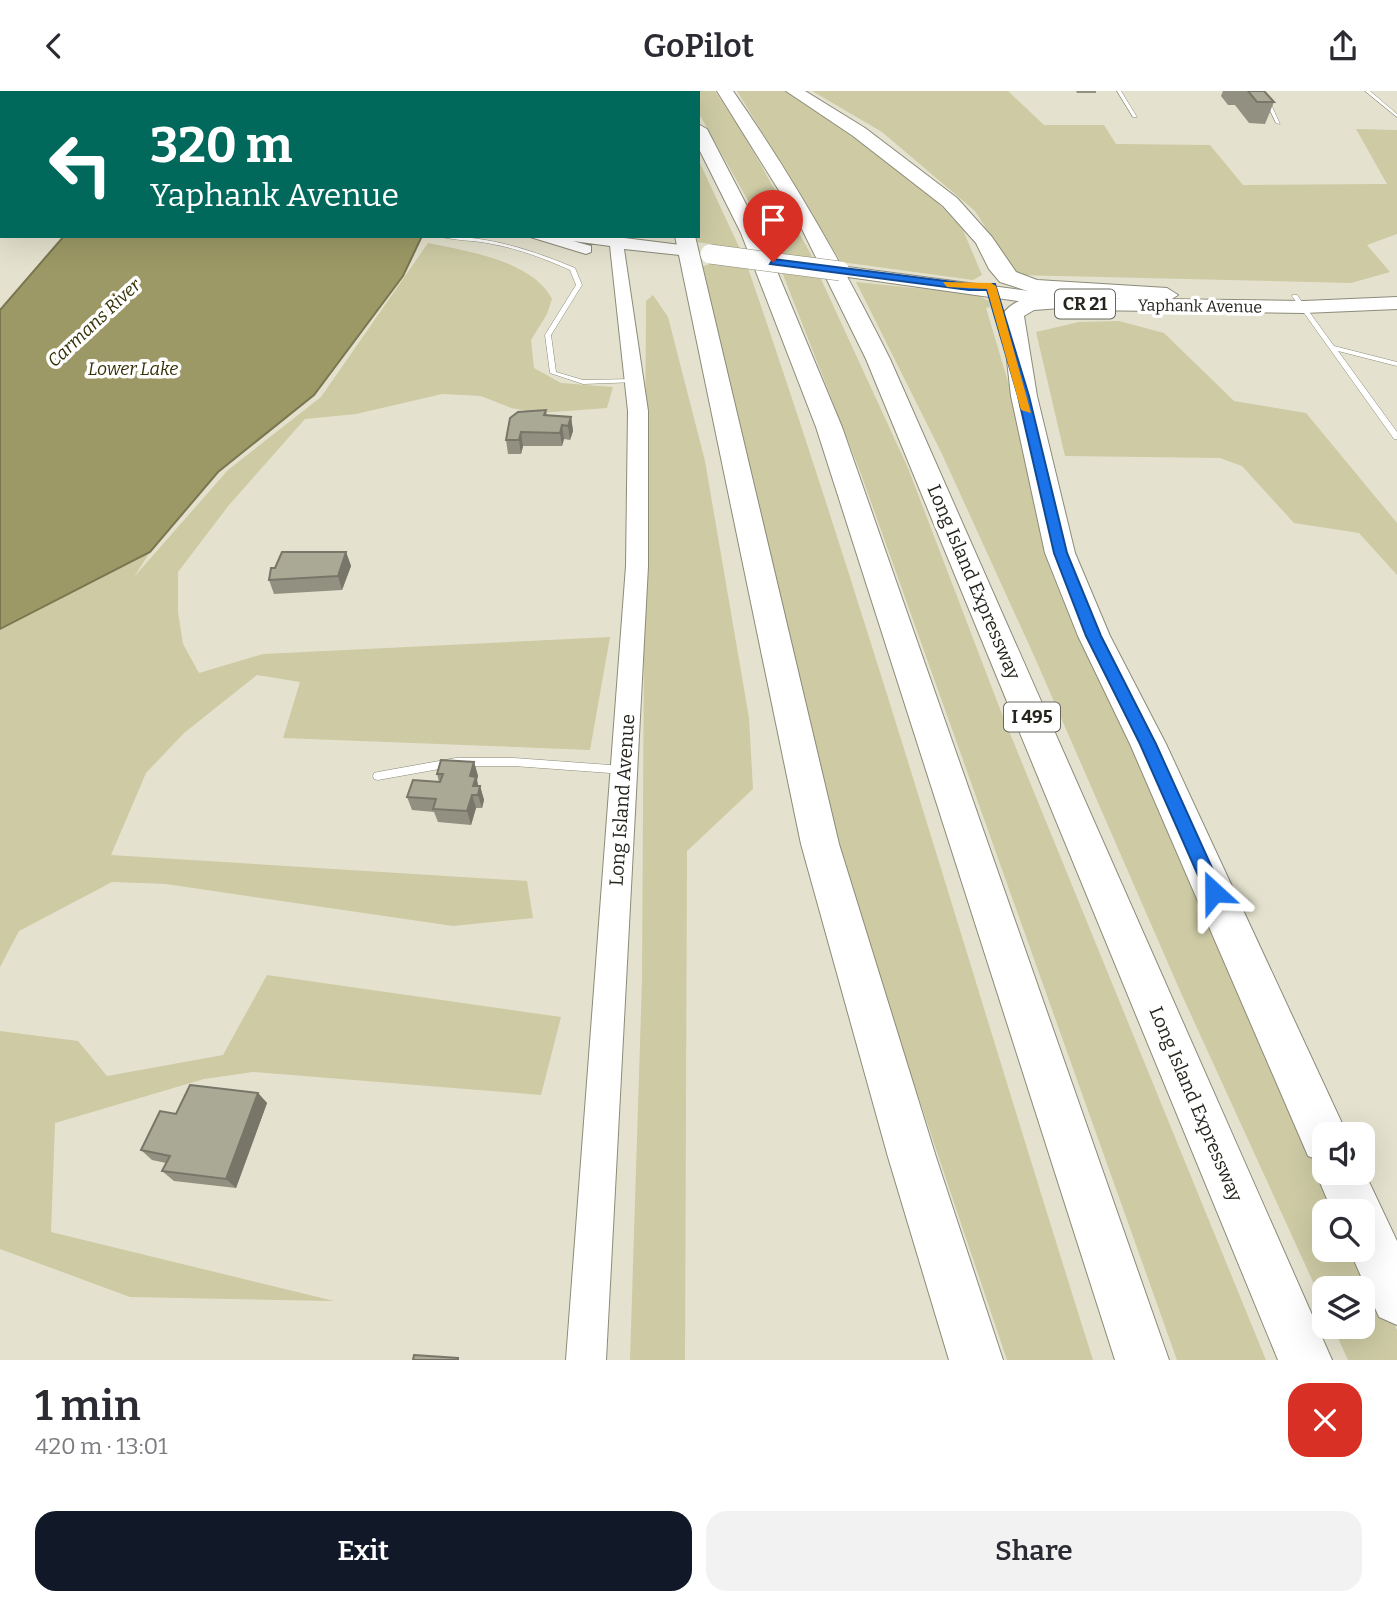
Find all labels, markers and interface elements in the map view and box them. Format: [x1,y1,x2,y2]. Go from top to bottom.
icon: back [35,27,73,65]
text: GoPilot [643,27,754,65]
icon: share [1324,27,1362,65]
text: 320 m [150,116,293,175]
icon: left [35,119,126,210]
text: Yaphank Avenue [150,176,399,214]
pin [743,190,803,262]
icon: arrive [754,201,792,239]
water label: Carmans River [43,274,146,372]
road number: CR 21 [1055,289,1115,319]
street label: Yaphank Avenue [1138,295,1262,317]
water label: Lower Lake [88,358,178,380]
street label: Long Island Expressway [922,481,1026,684]
road number: I 495 [1004,703,1060,731]
street label: Long Island Avenue [605,713,639,887]
position arrow [1177,855,1251,929]
street label: Long Island Expressway [1144,1003,1248,1206]
map controls [1312,1122,1375,1339]
button: sound [1312,1122,1375,1185]
button: search [1312,1199,1375,1262]
button: layers [1312,1276,1375,1339]
text: 1 min [35,1381,141,1431]
button: close [1288,1383,1362,1457]
text: 420 m · 13:01 [35,1432,168,1460]
button: Exit [35,1511,692,1591]
button: Share [706,1511,1362,1591]

